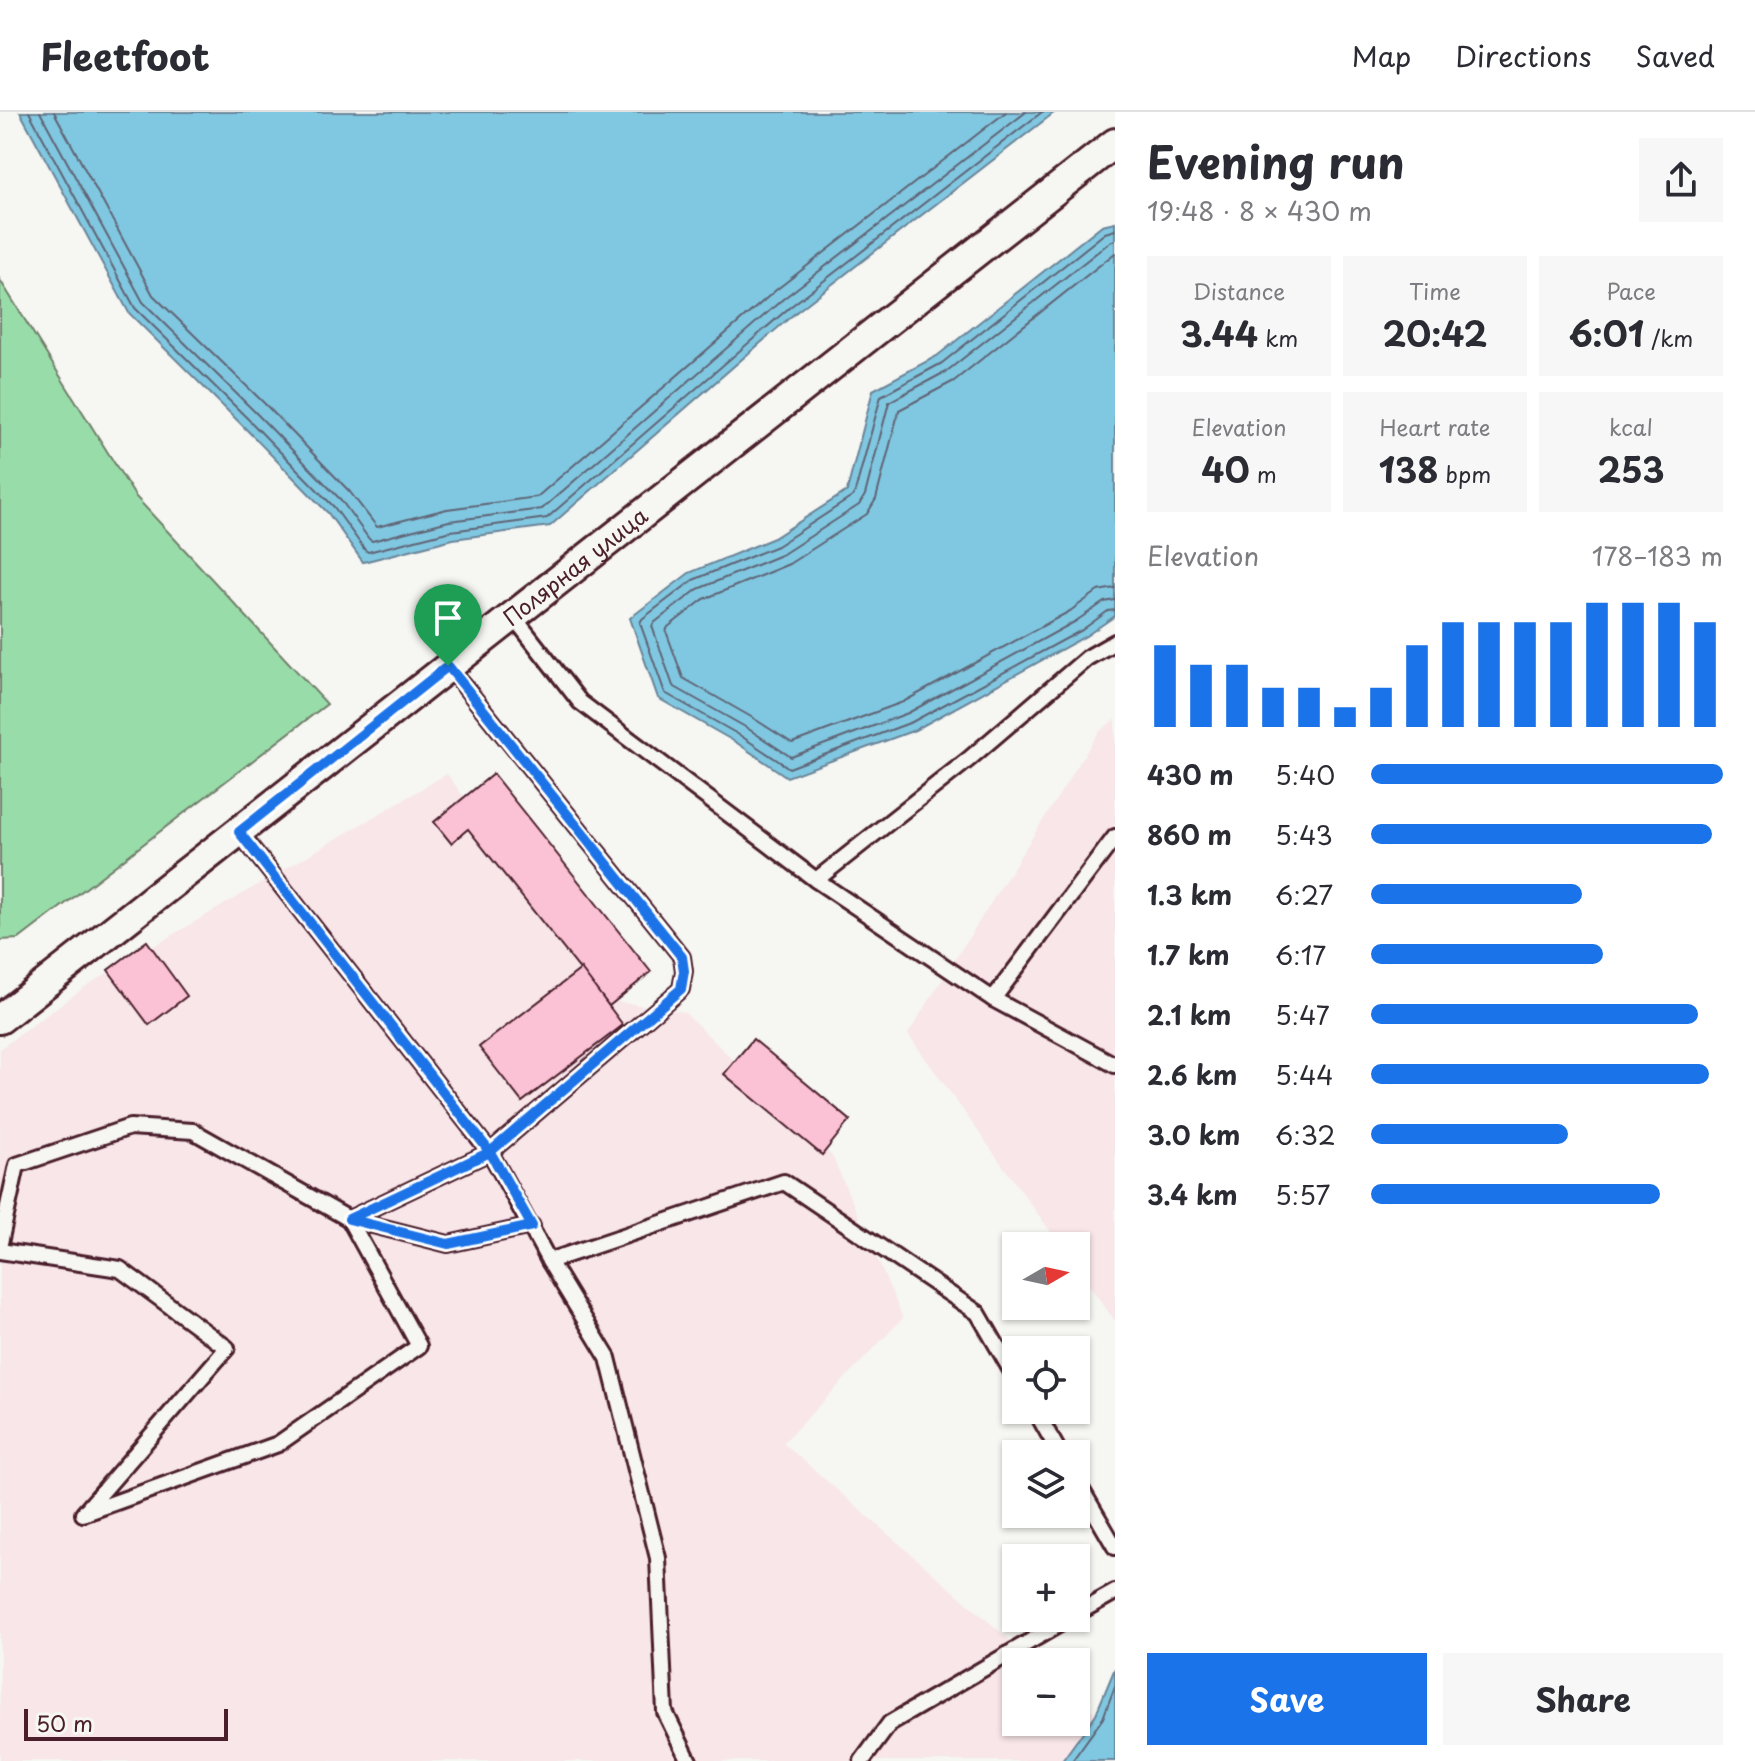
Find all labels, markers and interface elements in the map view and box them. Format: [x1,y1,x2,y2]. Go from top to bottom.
text: Fleetfoot [40,27,210,84]
text: Map [1352,34,1411,77]
text: Directions [1455,34,1592,77]
text: Saved [1636,34,1715,77]
text: Evening run [1147,128,1405,194]
button: share [1639,138,1723,222]
text: 19:48 · 8 × 430 m [1147,191,1372,230]
text: Distance [1193,274,1285,307]
text: Time [1409,274,1461,307]
text: Pace [1606,274,1656,307]
text: 3.44 [1180,307,1258,359]
text: 20:42 [1383,307,1487,359]
text: 6:01 [1569,307,1644,359]
text: km [1258,321,1298,354]
text: /km [1644,321,1693,354]
text: Elevation [1192,410,1286,443]
text: Heart rate [1379,410,1491,443]
text: kcal [1609,410,1653,443]
text: 40 [1201,443,1250,495]
text: 138 [1379,443,1439,495]
text: 253 [1598,443,1664,495]
text: m [1250,457,1277,490]
text: bpm [1439,457,1491,490]
street label: Полярная улица [496,498,654,633]
text: Elevation [1147,536,1259,575]
text: 178–183 m [1592,536,1723,575]
pin [414,584,482,666]
icon: arrive [426,596,470,640]
text: 430 m [1147,755,1234,794]
text: 5:40 [1275,755,1335,794]
text: 860 m [1147,815,1232,854]
text: 5:43 [1275,815,1333,854]
text: 1.3 km [1147,875,1232,914]
text: 6:27 [1275,875,1333,914]
text: 1.7 km [1147,935,1230,974]
text: 6:17 [1275,935,1326,974]
text: 2.1 km [1147,995,1231,1034]
text: 5:47 [1275,995,1330,1034]
text: 2.6 km [1147,1055,1237,1094]
text: 5:44 [1275,1055,1334,1094]
text: 3.0 km [1147,1115,1240,1154]
text: 6:32 [1275,1115,1336,1154]
text: 3.4 km [1147,1175,1238,1214]
text: 5:57 [1275,1175,1330,1214]
north arrow [1002,1232,1090,1320]
map controls [1002,1232,1090,1736]
button: locate [1002,1336,1090,1424]
button: layers [1002,1440,1090,1528]
button: + [1002,1544,1090,1632]
button: − [1002,1648,1090,1736]
button: Save [1147,1653,1427,1745]
button: Share [1443,1653,1723,1745]
scale bar [24,1705,228,1741]
text: 50 m [36,1706,93,1739]

